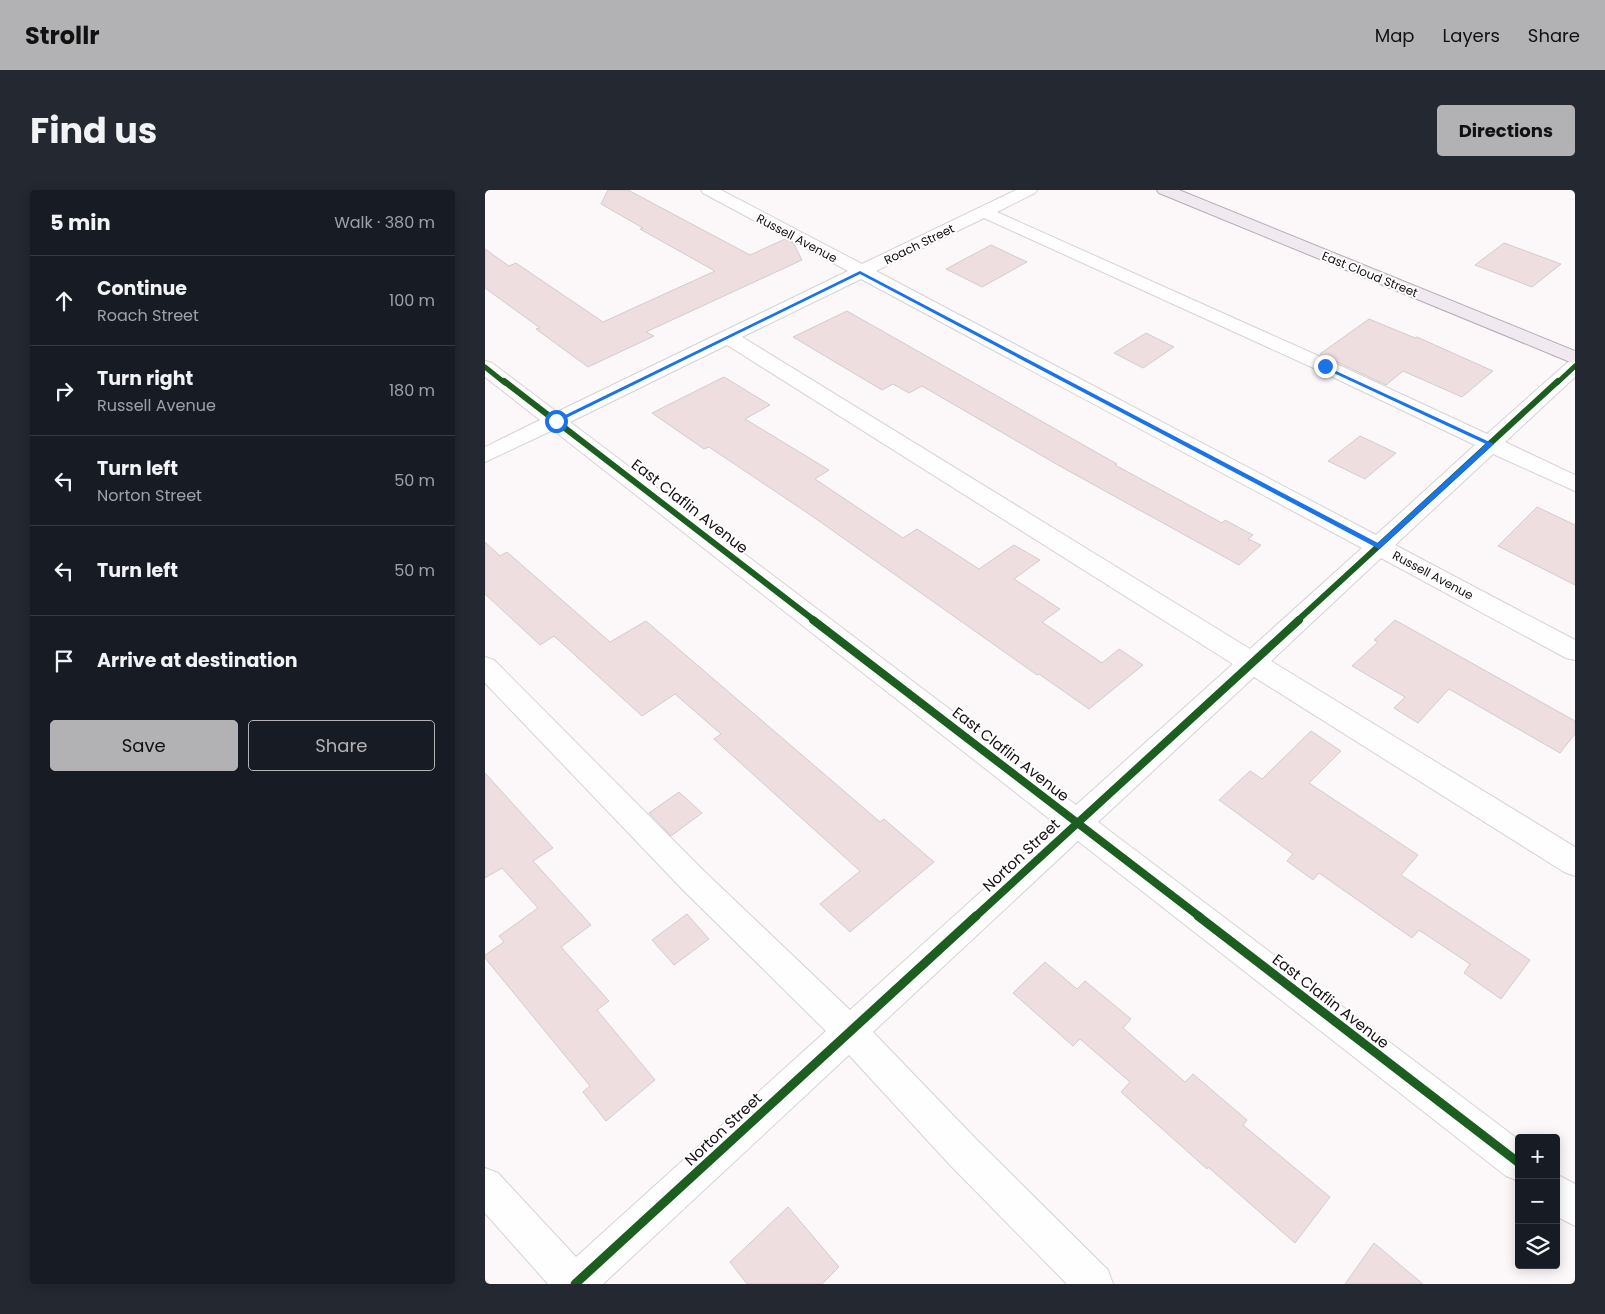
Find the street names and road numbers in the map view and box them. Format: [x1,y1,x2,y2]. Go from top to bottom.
street label: Russell Avenue [754,210,840,266]
street label: Roach Street [881,220,957,268]
street label: East Cloud Street [1319,247,1421,301]
street label: East Claflin Avenue [627,454,753,558]
street label: Russell Avenue [1390,547,1476,603]
street label: East Claflin Avenue [948,702,1074,806]
street label: Norton Street [978,814,1064,896]
street label: East Claflin Avenue [1268,949,1394,1053]
street label: Norton Street [680,1088,766,1170]

